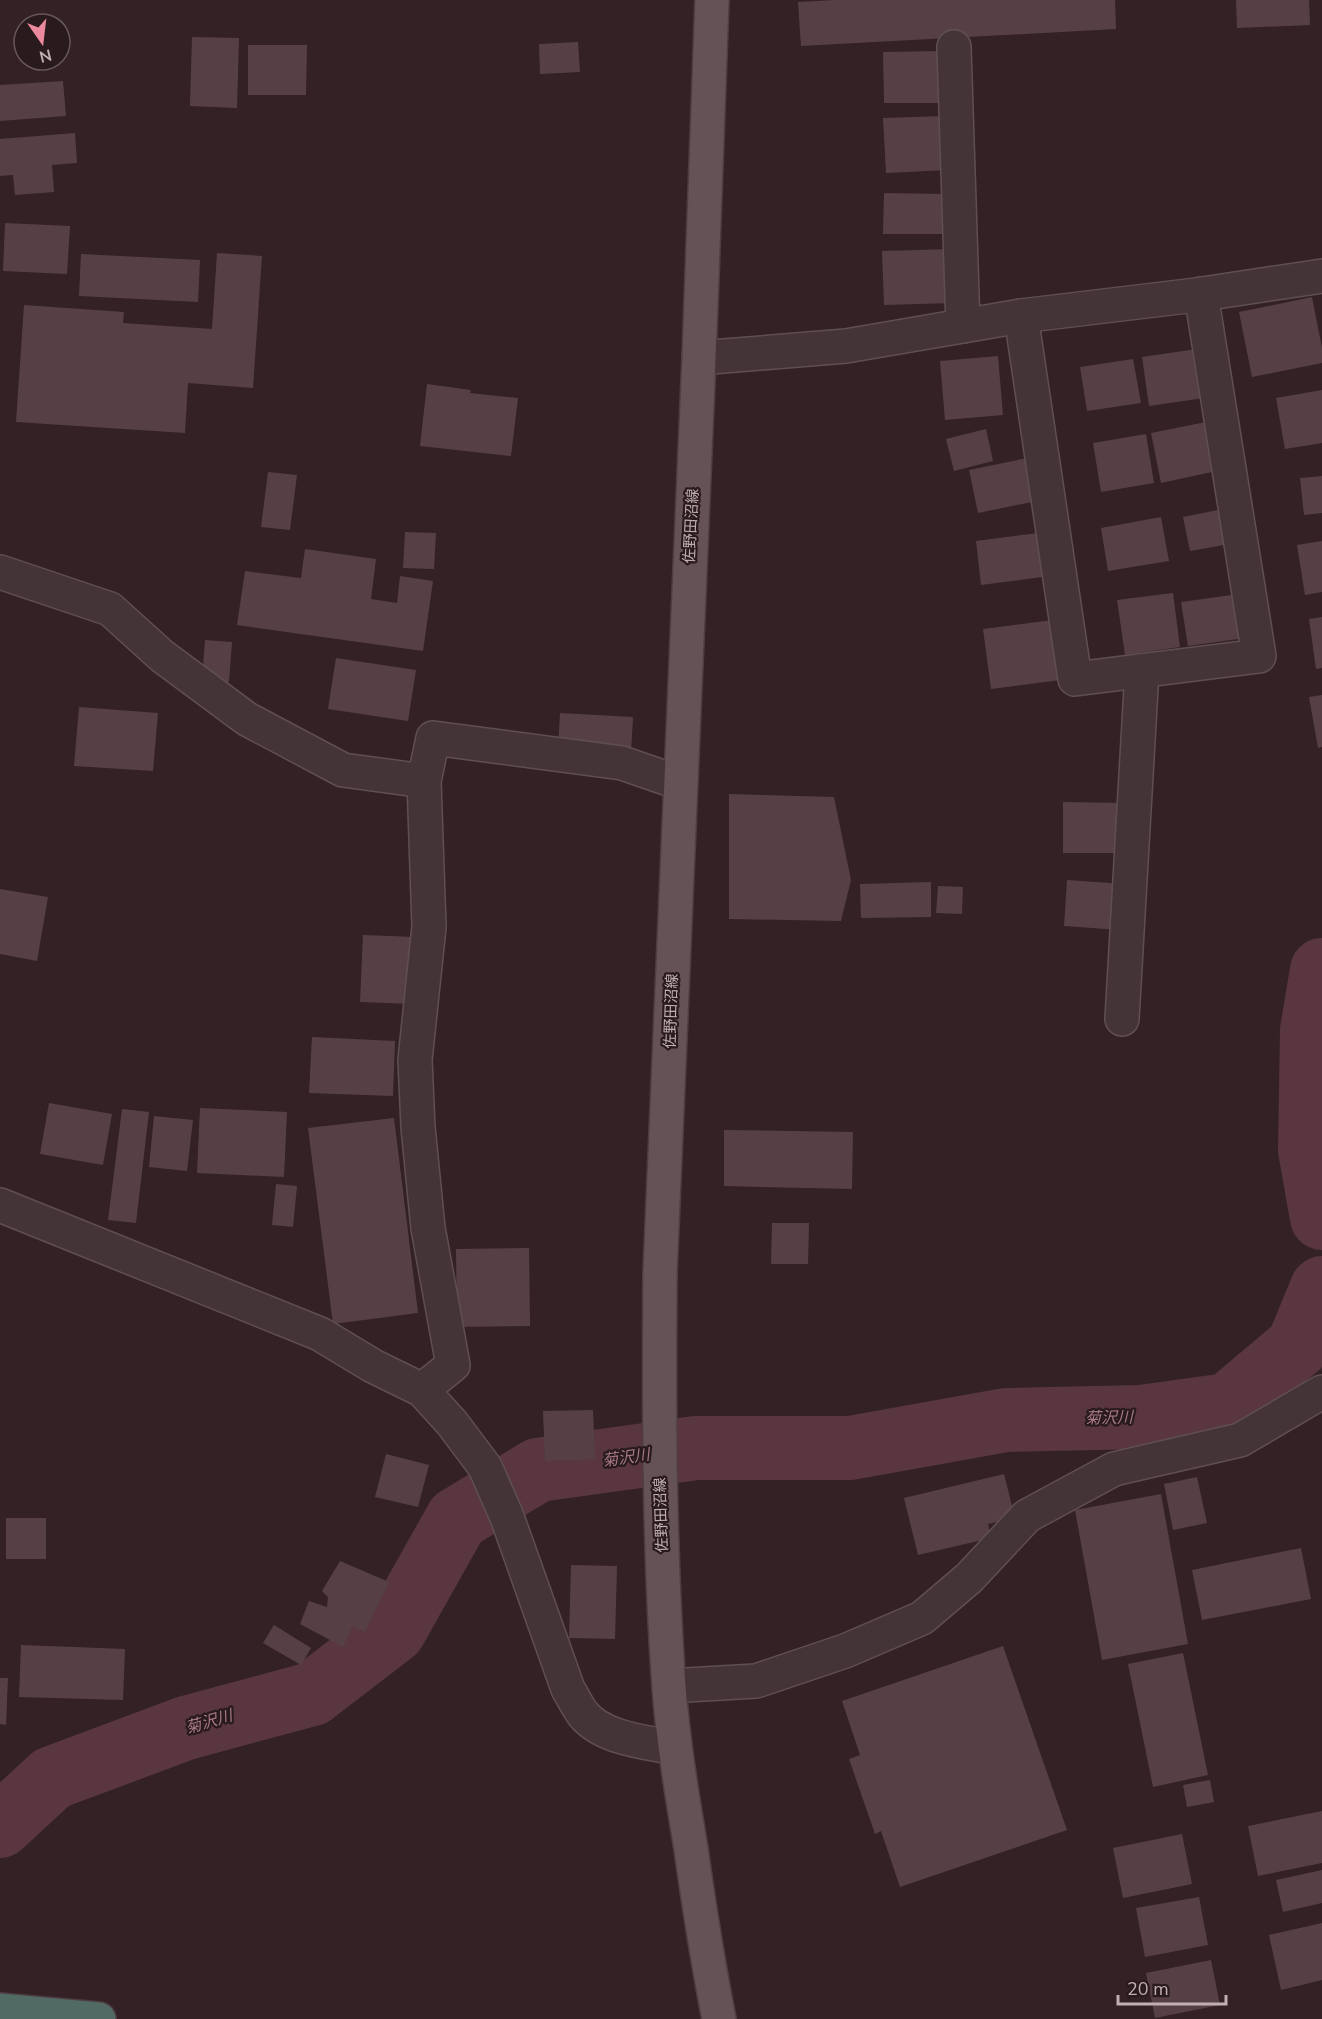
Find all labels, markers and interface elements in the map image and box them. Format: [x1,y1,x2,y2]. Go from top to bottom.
north arrow [12,12,72,72]
text: N [37,43,54,68]
street label: 佐野田沼線 [679,488,703,564]
street label: 佐野田沼線 [660,973,682,1049]
water label: 菊沢川 [1085,1407,1135,1429]
water label: 菊沢川 [601,1443,653,1472]
street label: 佐野田沼線 [650,1477,672,1553]
water label: 菊沢川 [183,1704,237,1739]
scale bar [1118,1968,1226,2006]
text: 20 m [1127,1977,1169,2001]

